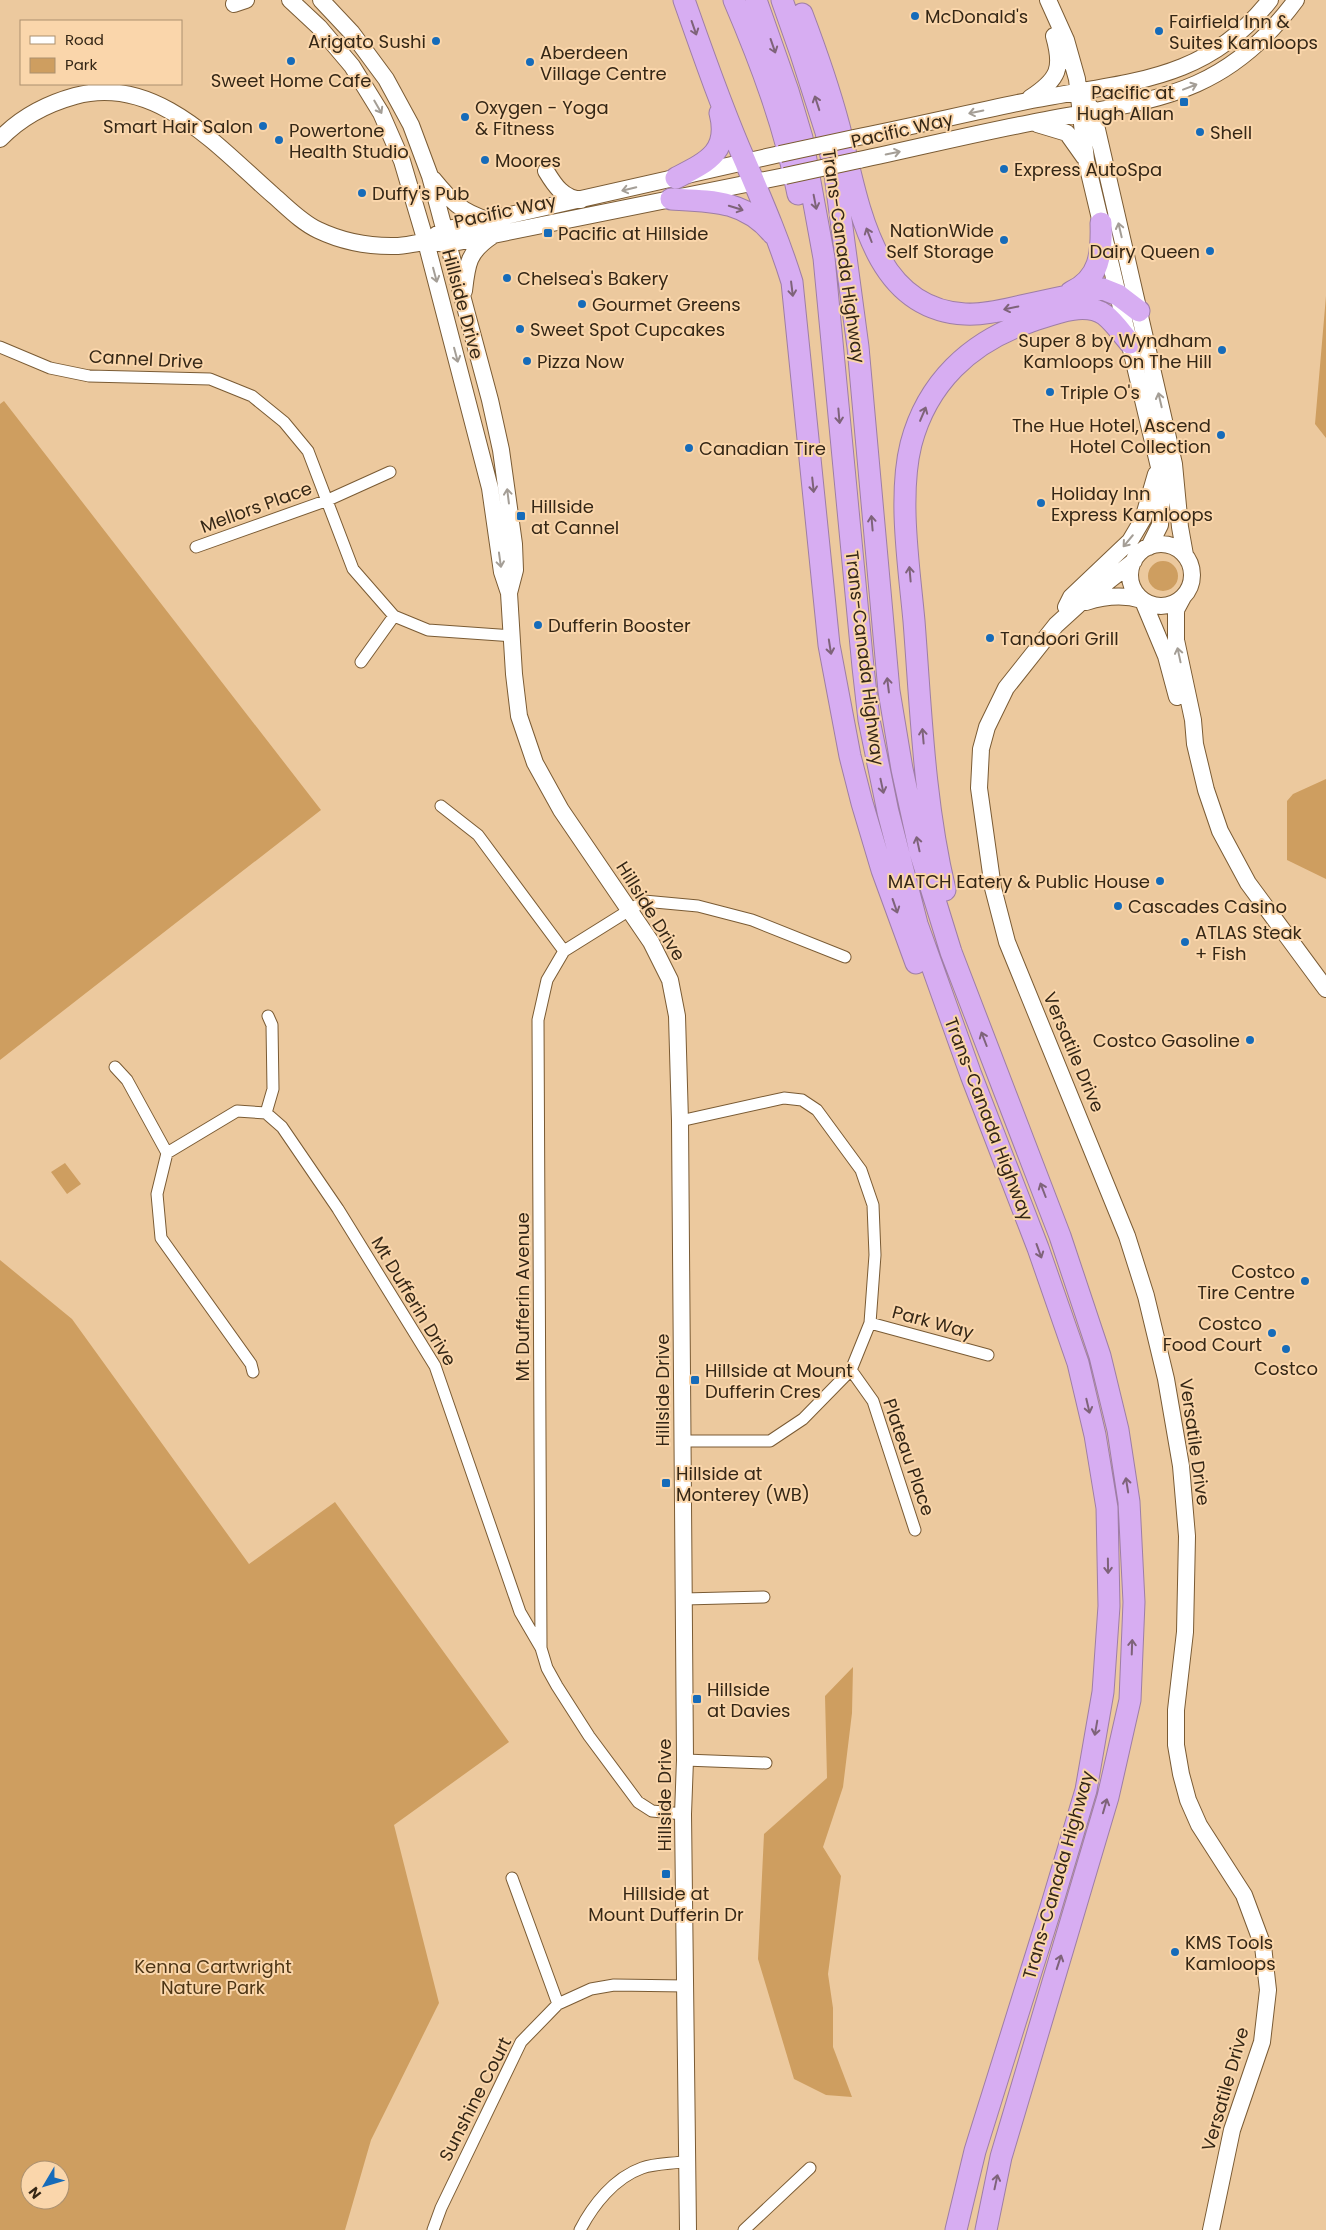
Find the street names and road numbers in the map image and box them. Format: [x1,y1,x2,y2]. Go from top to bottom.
street label: Pacific Way [849,106,955,154]
street label: Trans-Canada Highway [817,147,871,365]
street label: Pacific Way [452,188,558,234]
street label: Hillside Drive [436,246,490,362]
street label: Cannel Drive [88,344,204,374]
street label: Mellors Place [197,475,315,539]
street label: Trans-Canada Highway [839,549,891,767]
street label: Hillside Drive [611,857,691,965]
street label: Versatile Drive [1037,988,1111,1116]
street label: Trans-Canada Highway [939,1014,1039,1224]
street label: Mt Dufferin Avenue [510,1212,535,1382]
street label: Mt Dufferin Drive [366,1232,462,1370]
street label: Park Way [890,1299,976,1345]
street label: Hillside Drive [650,1334,675,1446]
street label: Versatile Drive [1174,1377,1216,1507]
street label: Plateau Place [877,1395,941,1519]
street label: Hillside Drive [652,1739,677,1851]
street label: Trans-Canada Highway [1016,1768,1100,1982]
street label: Versatile Drive [1195,2024,1255,2154]
street label: Sunshine Court [433,2032,517,2166]

